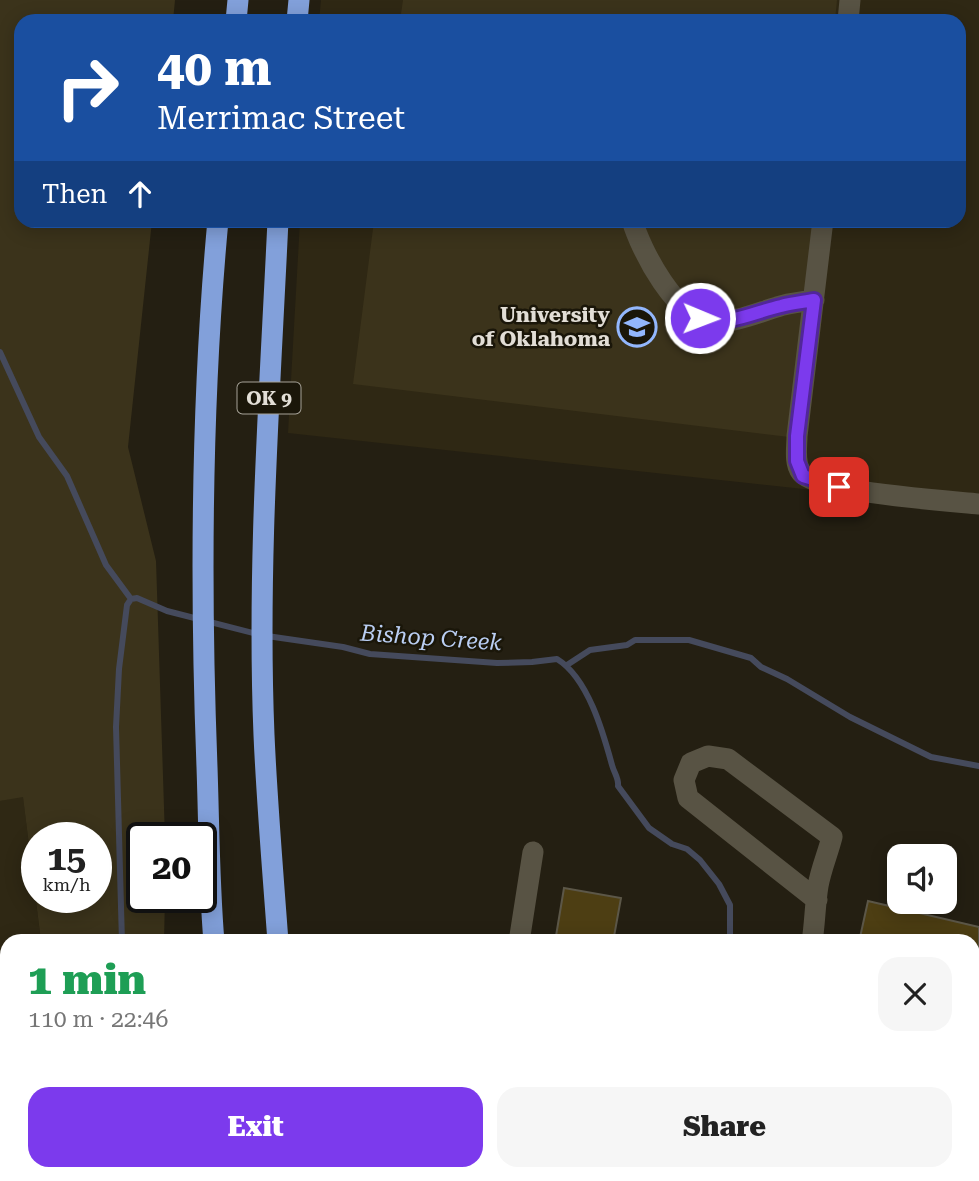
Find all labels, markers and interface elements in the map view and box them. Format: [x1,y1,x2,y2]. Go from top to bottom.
text: 40 m [157,40,272,97]
icon: right [42,42,133,133]
text: Merrimac Street [157,99,405,137]
icon: ahead [121,175,159,213]
text: Then [42,179,107,209]
position arrow [663,281,737,355]
place label: University of Oklahoma [472,303,611,351]
school or university icon: University of Oklahoma [616,306,658,348]
road number: OK 9 [238,382,300,414]
pin [809,457,869,517]
icon: arrive [820,468,858,506]
water label: Bishop Creek [358,620,503,656]
speed limit sign: 20 [126,822,217,913]
text: 15 [47,838,86,879]
map controls [887,844,957,914]
button: sound [887,844,957,914]
text: km/h [42,874,91,895]
text: 1 min [28,955,146,1004]
button: close [878,957,952,1031]
text: 110 m · 22:46 [28,1006,168,1033]
button: Exit [28,1087,483,1167]
button: Share [497,1087,952,1167]

